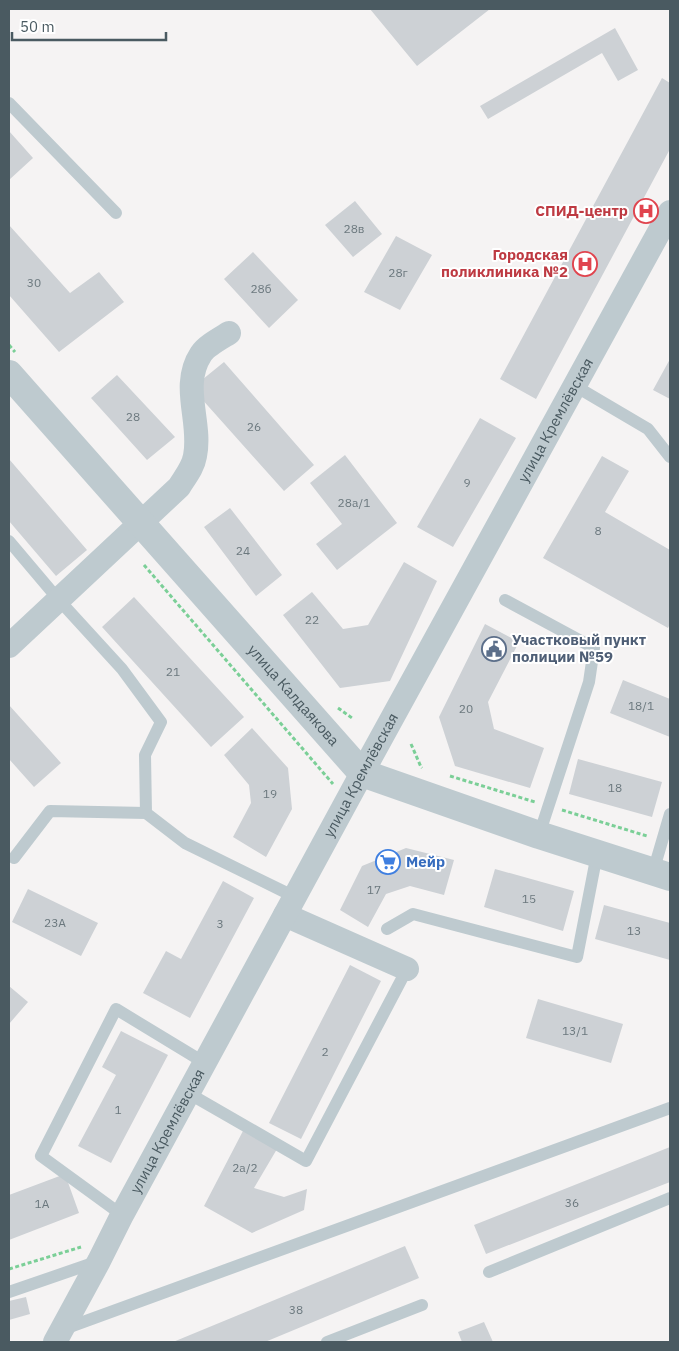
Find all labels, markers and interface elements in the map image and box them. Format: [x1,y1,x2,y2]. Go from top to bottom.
scale bar [12,10,166,42]
text: 50 m [20,17,55,36]
hospital icon: СПИД-центр [633,198,659,224]
place label: СПИД-центр [535,201,628,220]
house number: 28в [343,221,365,236]
place label: Городская поликлиника №2 [441,245,568,281]
hospital icon: Городская поликлиника №2 [572,251,598,277]
house number: 28г [388,265,408,280]
house number: 30 [27,275,41,290]
house number: 28б [250,281,272,296]
street label: улица Кремлёвская [513,354,597,486]
house number: 28 [126,409,140,424]
house number: 26 [247,419,261,434]
house number: 9 [463,475,471,490]
house number: 28а/1 [338,495,370,510]
house number: 8 [594,523,602,538]
house number: 24 [236,543,250,558]
house number: 22 [305,612,319,627]
place label: Участковый пункт полиции №59 [512,630,647,666]
public building icon: Участковый пункт полиции №59 [481,636,507,662]
street label: улица Калдаякова [244,640,344,750]
house number: 21 [166,664,180,679]
house number: 18/1 [628,698,654,713]
house number: 20 [459,701,473,716]
street label: улица Кремлёвская [319,709,402,841]
house number: 18 [608,780,622,795]
house number: 19 [263,786,277,801]
supermarket icon: Мейр [375,849,401,875]
place label: Мейр [406,852,445,871]
house number: 17 [367,882,381,897]
house number: 15 [522,891,536,906]
house number: 23А [44,915,66,930]
house number: 3 [216,916,224,931]
house number: 13 [627,923,641,938]
house number: 13/1 [562,1023,588,1038]
house number: 2 [321,1044,329,1059]
street label: улица Кремлёвская [125,1065,209,1197]
house number: 1 [114,1102,122,1117]
house number: 2а/2 [232,1160,258,1175]
house number: 36 [565,1195,579,1210]
house number: 1А [35,1196,50,1211]
house number: 38 [289,1302,303,1317]

